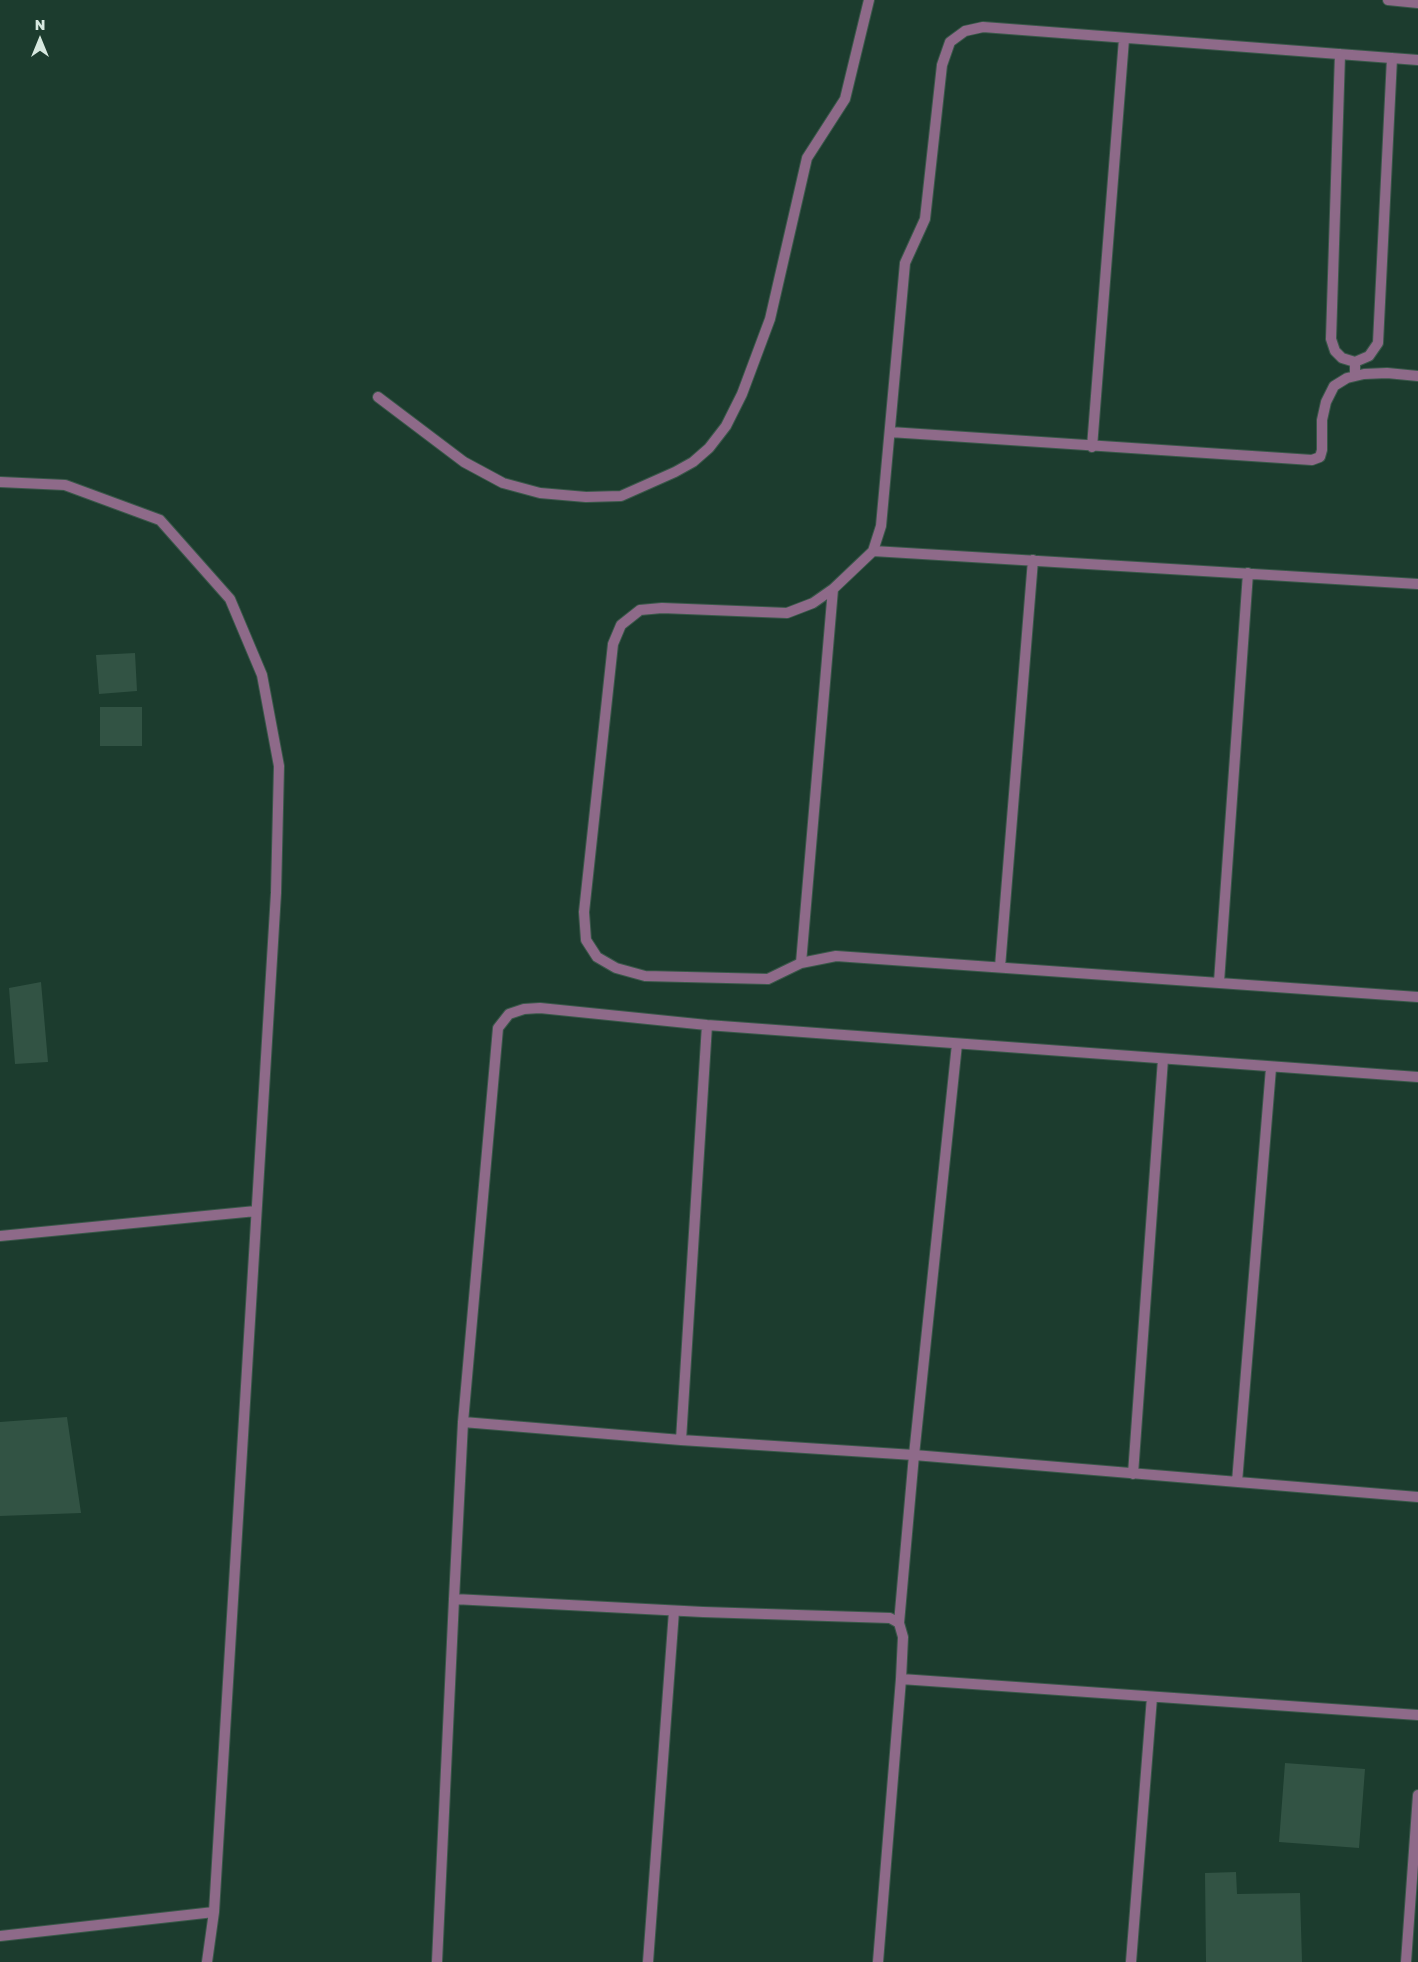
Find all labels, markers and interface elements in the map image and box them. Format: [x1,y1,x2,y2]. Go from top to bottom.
north arrow [15,15,65,65]
text: N [35,16,45,33]

